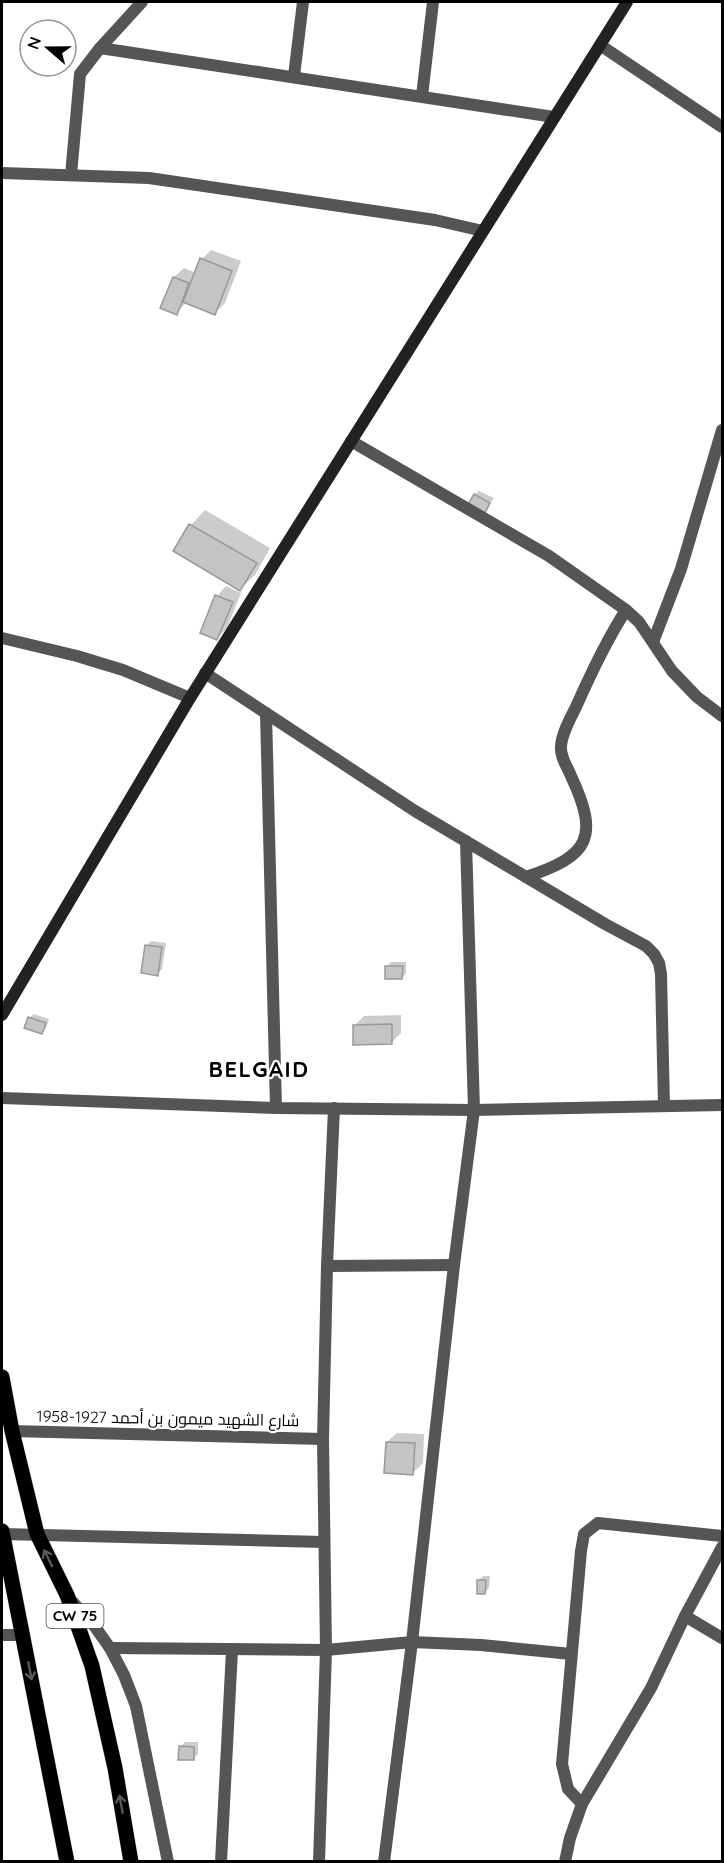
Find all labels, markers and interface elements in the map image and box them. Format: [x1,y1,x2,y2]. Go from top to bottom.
north arrow [18,18,78,78]
text: N [22,34,45,52]
district label: BELGAID [209,1055,309,1083]
street label: شارع الشهيد ميمون بن أحمد 1927-1958 [36,1406,300,1432]
one-way arrow [42,1549,54,1567]
road number: CW 75 [46,1604,104,1628]
one-way arrow [25,1660,36,1680]
one-way arrow [116,1795,127,1814]

